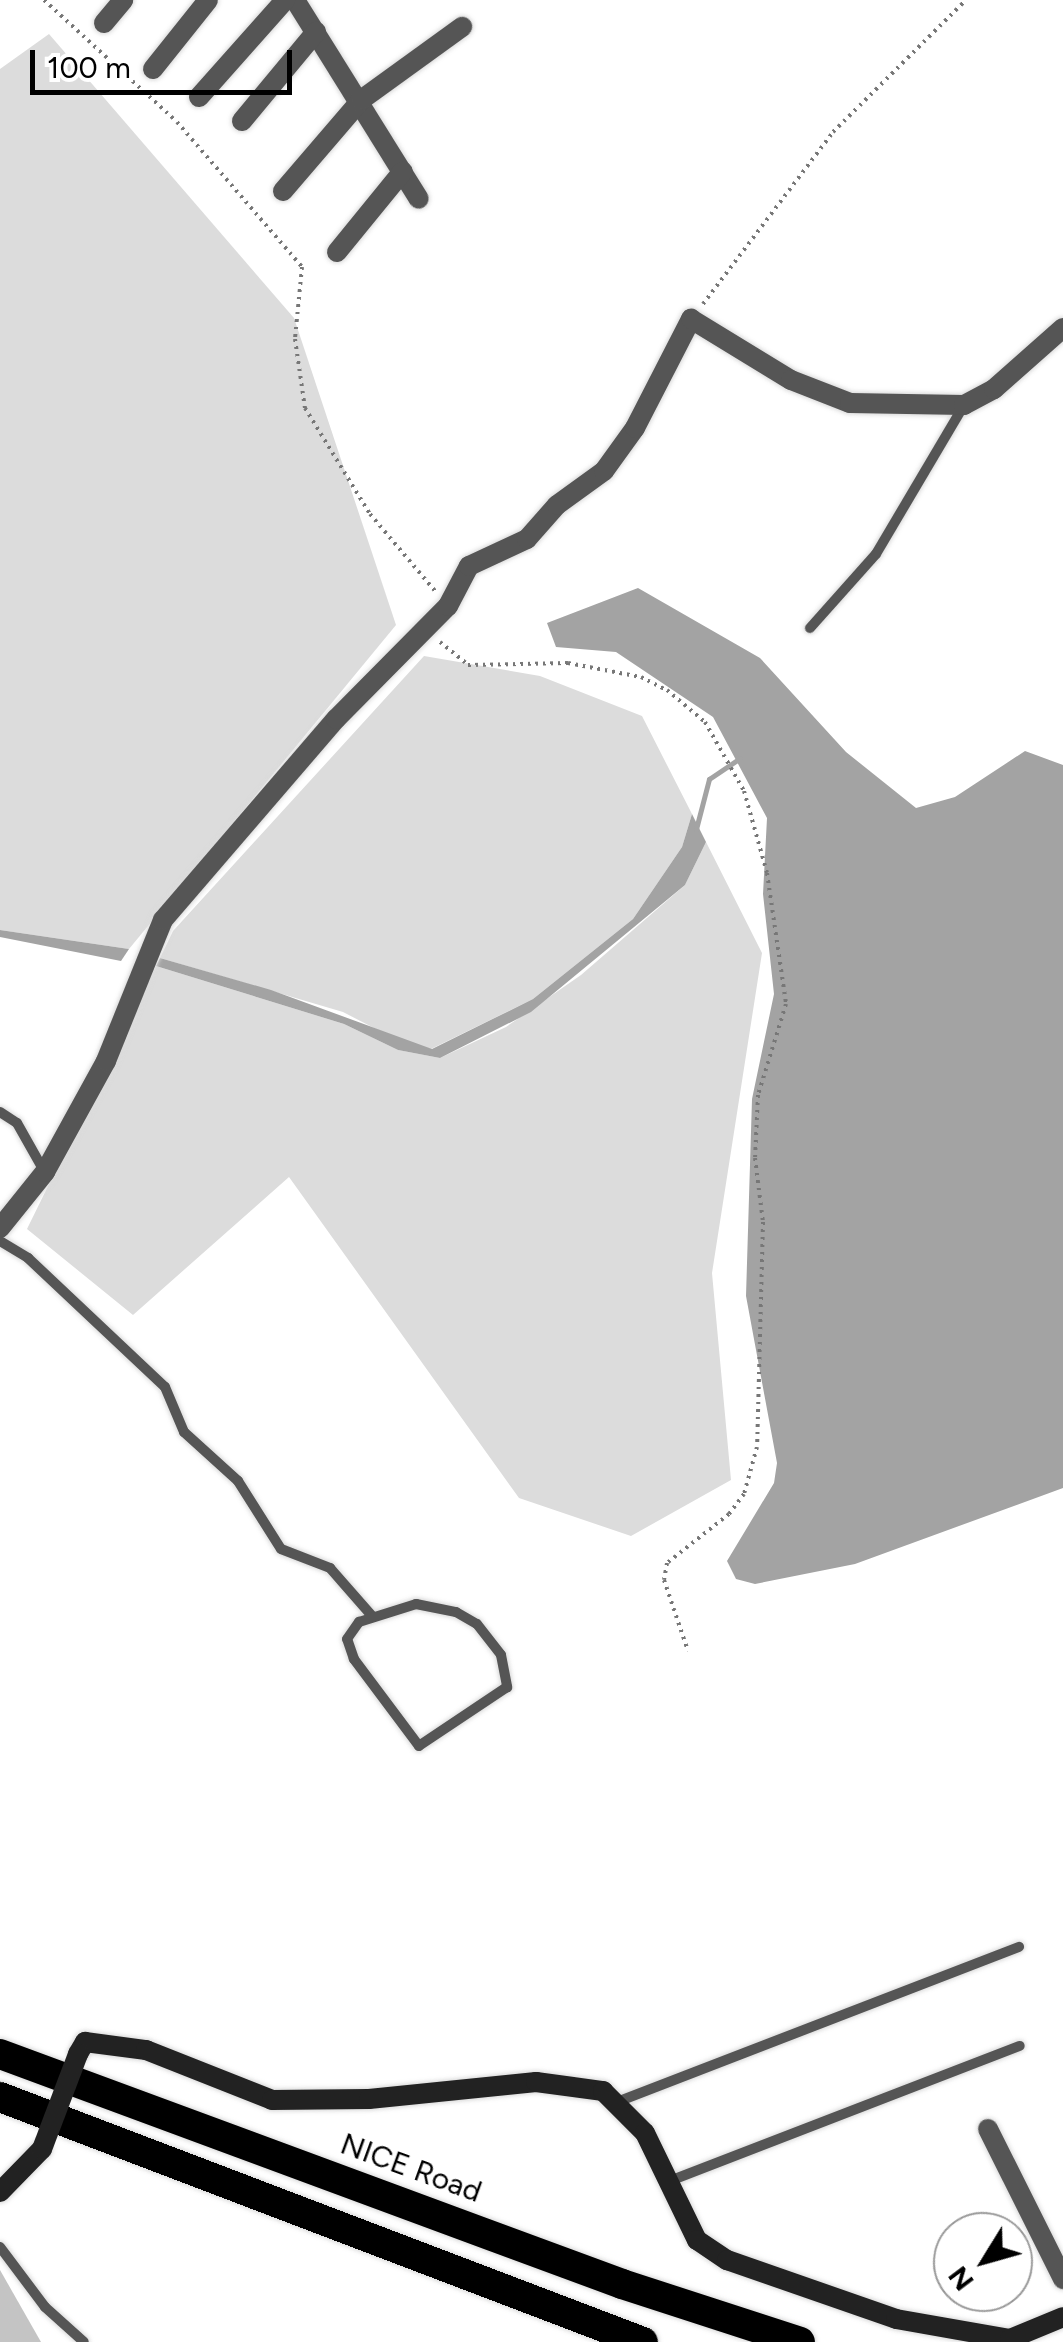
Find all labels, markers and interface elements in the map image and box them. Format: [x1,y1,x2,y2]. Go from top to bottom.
scale bar [35,30,298,92]
text: 100 m [47,49,131,86]
street label: NICE Road [336,2126,486,2210]
north arrow [933,2212,1033,2312]
text: N [941,2260,981,2298]

